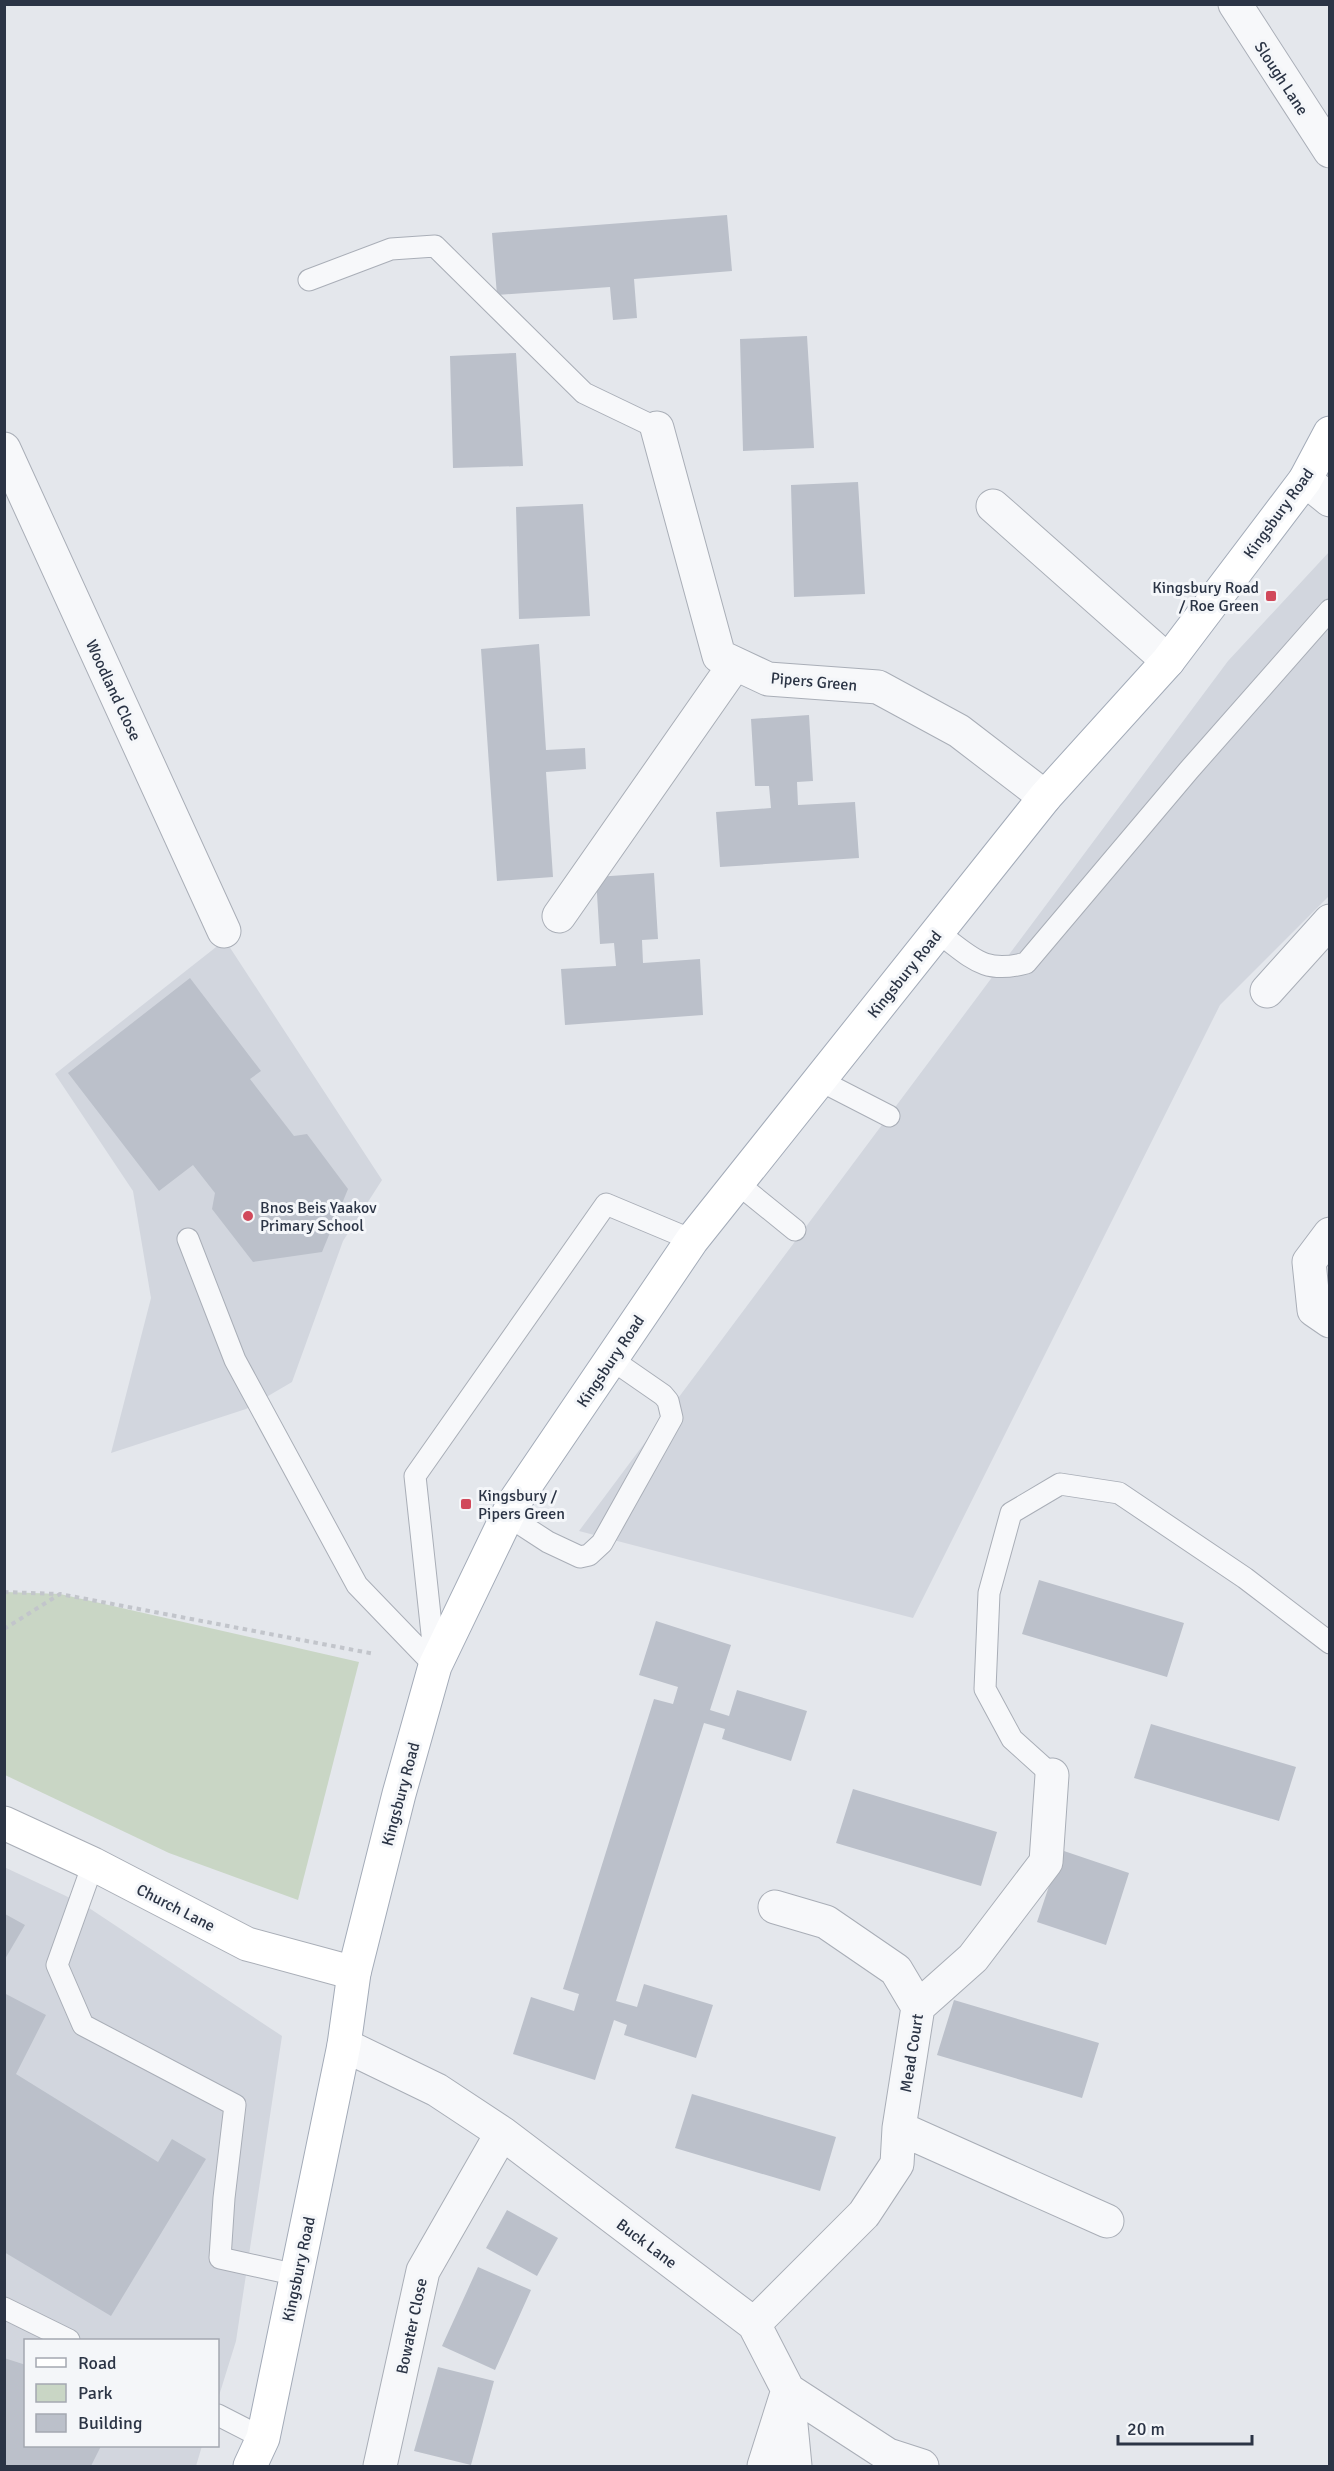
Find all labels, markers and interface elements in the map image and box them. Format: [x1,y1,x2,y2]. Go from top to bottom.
street label: Slough Lane [1250,38,1312,119]
street label: Kingsbury Road [1239,465,1318,563]
place label: Kingsbury Road / Roe Green [1152,578,1259,616]
marker: Kingsbury Road / Roe Green [1264,589,1278,603]
street label: Woodland Close [81,637,145,744]
street label: Pipers Green [770,668,858,696]
street label: Kingsbury Road [863,927,946,1022]
place label: Bnos Beis Yaakov Primary School [260,1198,377,1236]
marker: Bnos Beis Yaakov Primary School [241,1209,255,1223]
street label: Kingsbury Road [573,1312,649,1411]
place label: Kingsbury / Pipers Green [478,1486,565,1524]
marker: Kingsbury / Pipers Green [459,1497,473,1511]
street label: Kingsbury Road [377,1740,424,1848]
street label: Church Lane [133,1880,218,1936]
street label: Mead Court [896,2012,928,2094]
street label: Kingsbury Road [278,2215,320,2324]
street label: Buck Lane [612,2215,681,2273]
street label: Bowater Close [392,2276,432,2376]
legend [24,2339,219,2447]
text: Road [78,2352,117,2374]
text: Park [78,2382,113,2404]
scale bar [1118,2408,1252,2446]
text: Building [78,2412,142,2434]
text: 20 m [1127,2418,1165,2440]

